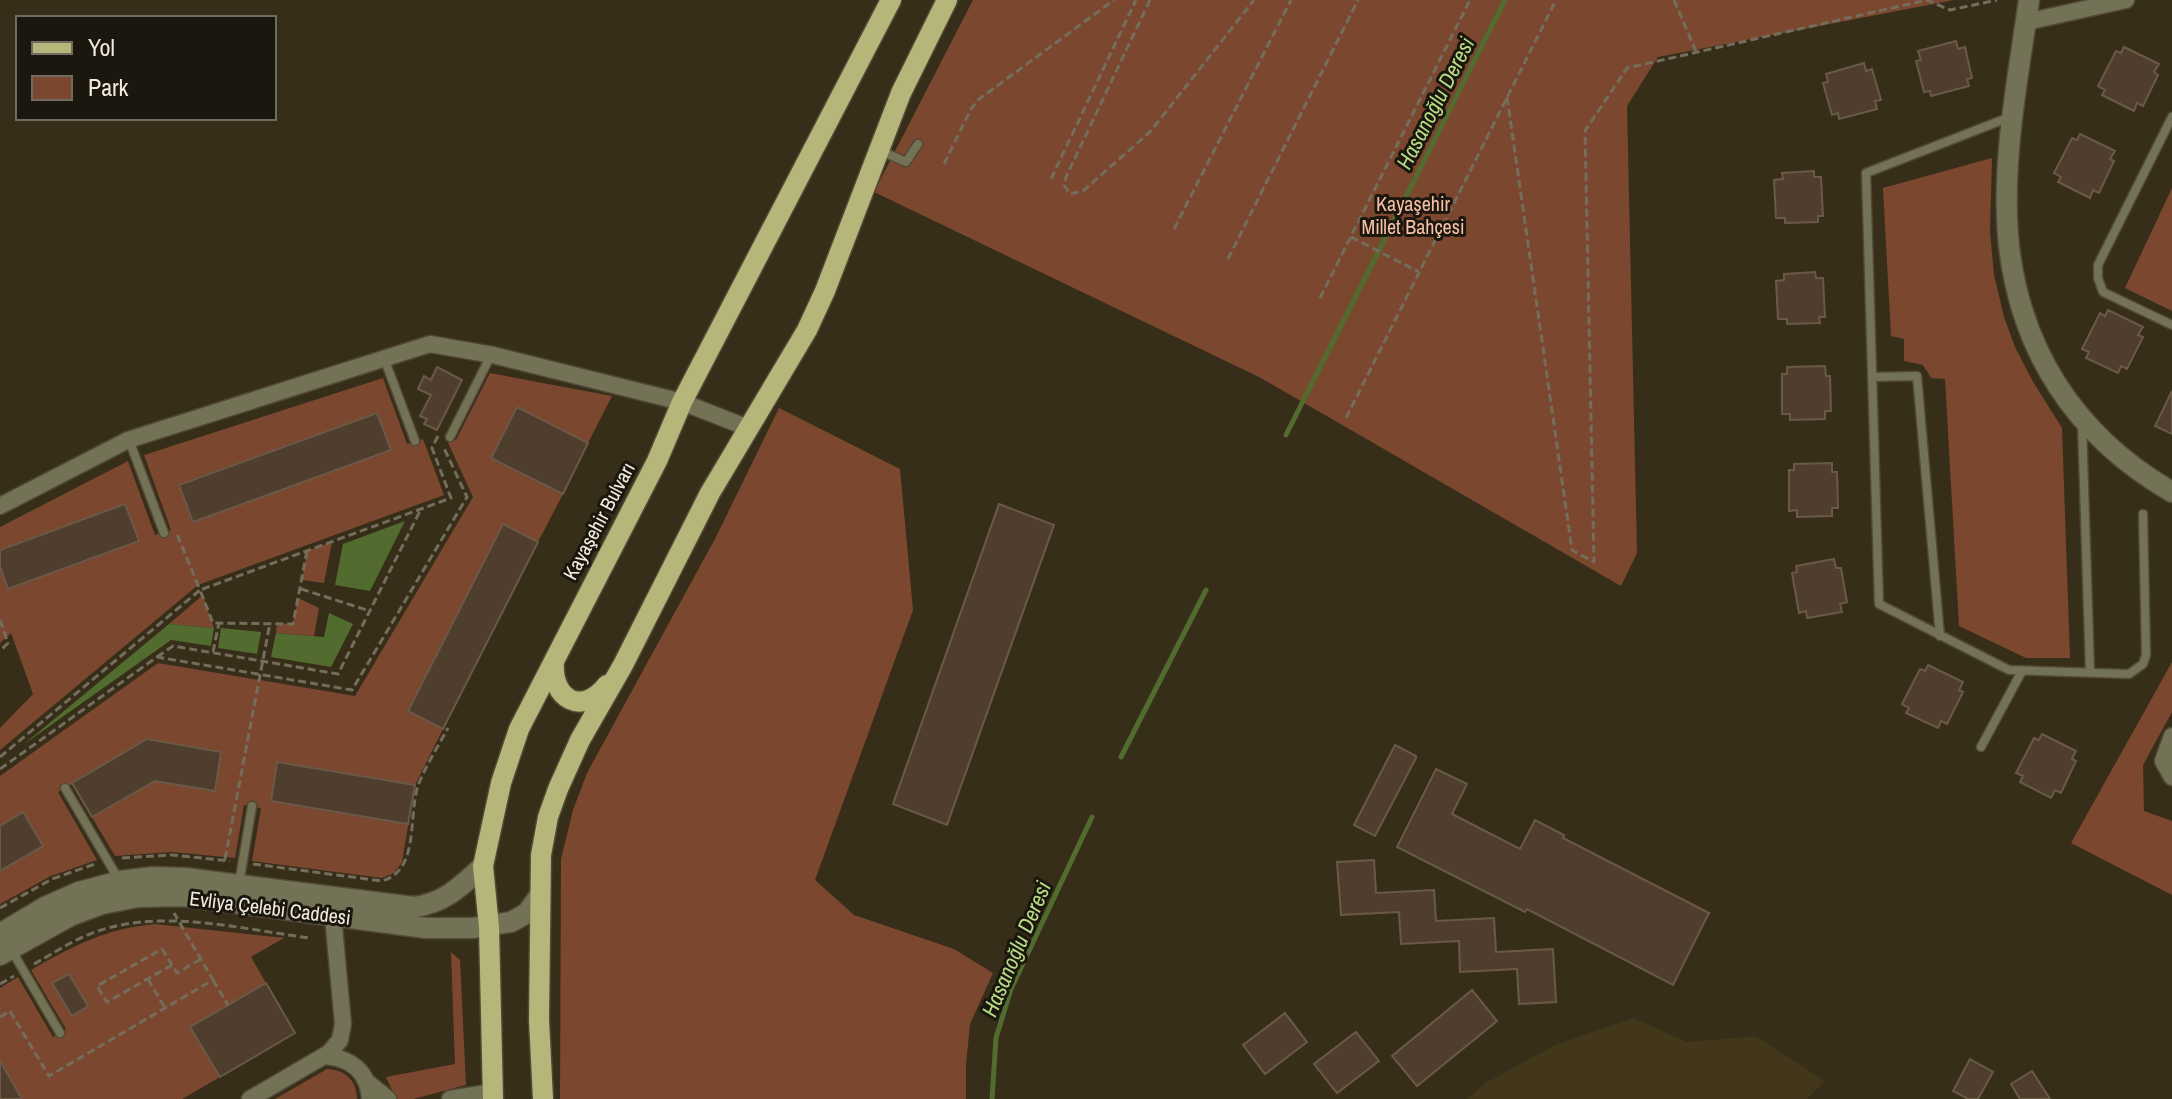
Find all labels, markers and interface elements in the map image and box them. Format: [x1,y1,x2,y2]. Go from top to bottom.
legend [16,16,276,120]
text: Yol [88,31,115,63]
water label: Hasanoğlu Deresi [1389,32,1481,174]
text: Park [88,71,129,103]
park label: Kayaşehir Millet Bahçesi [1362,190,1465,240]
street label: Kayaşehir Bulvarı [556,457,641,584]
water label: Hasanoğlu Deresi [974,877,1058,1021]
street label: Evliya Çelebi Caddesi [188,884,352,931]

